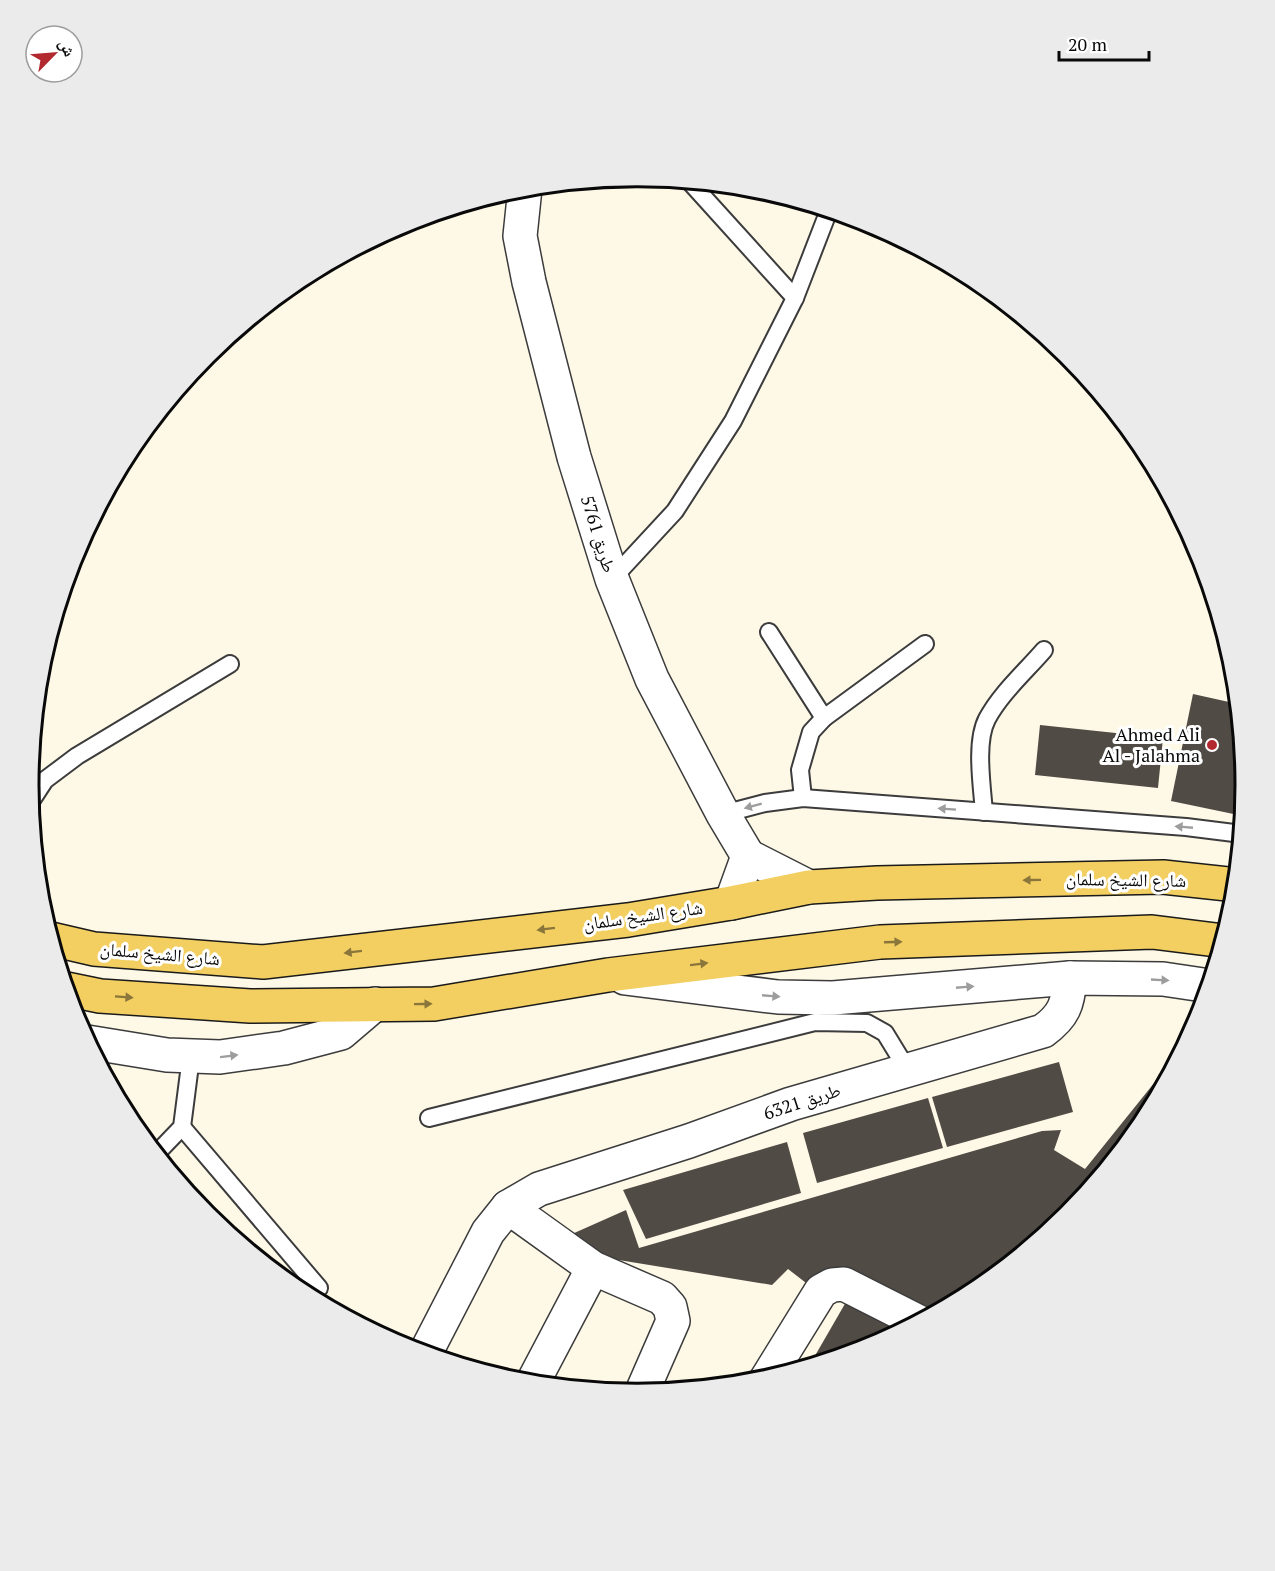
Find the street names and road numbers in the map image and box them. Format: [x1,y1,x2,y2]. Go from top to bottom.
street label: طريق 5761 [576,492,622,575]
street label: شارع الشيخ سلمان [1066,866,1186,893]
street label: شارع الشيخ سلمان [582,895,704,936]
street label: شارع الشيخ سلمان [99,936,221,971]
street label: طريق 6321 [760,1077,843,1125]

